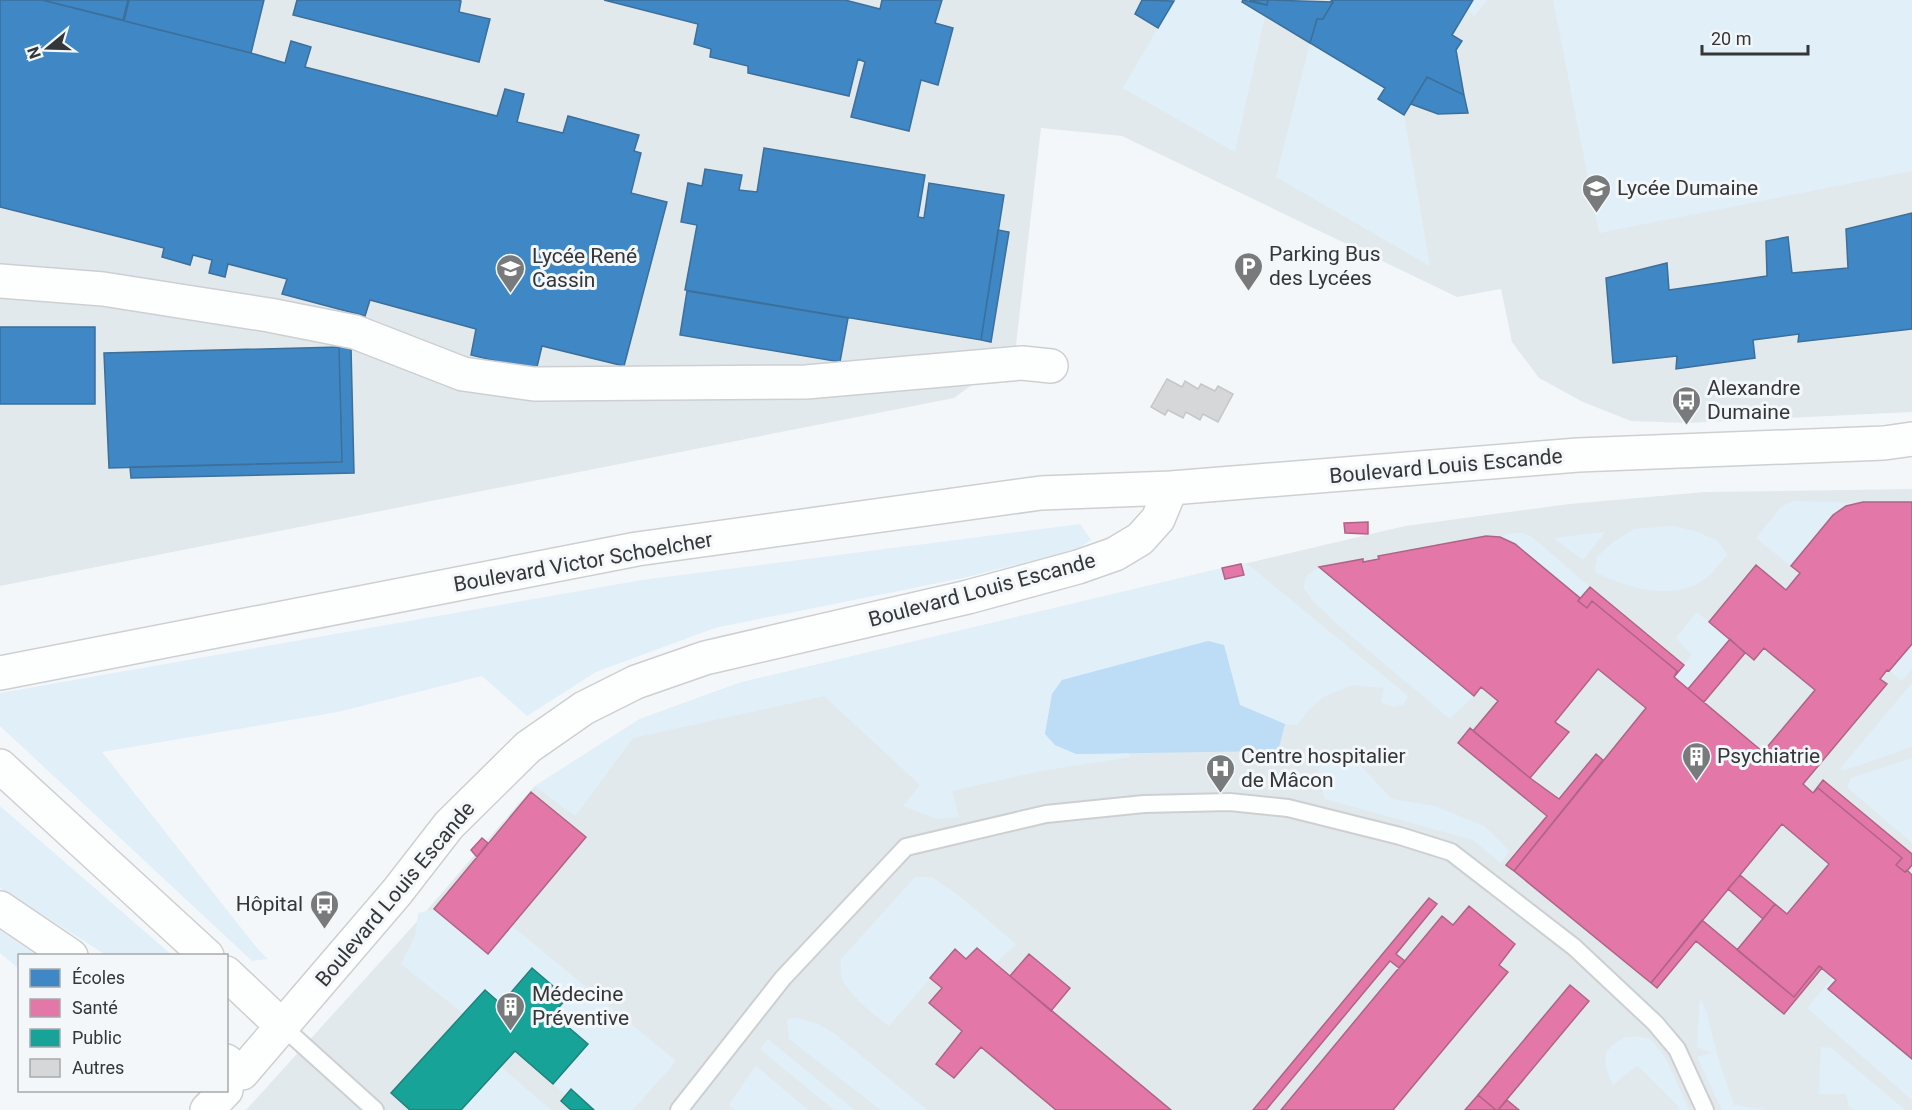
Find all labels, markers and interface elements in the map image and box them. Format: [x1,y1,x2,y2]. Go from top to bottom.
north arrow [18,18,78,78]
scale bar [1702,18,1808,56]
text: 20 m [1711,28,1751,49]
text: N [23,44,45,61]
school or university icon: Lycée Dumaine [1580,172,1612,214]
place label: Lycée Dumaine [1617,176,1758,200]
place label: Parking Bus des Lycées [1269,242,1381,290]
place label: Lycée René Cassin [532,244,637,292]
parking icon: Parking Bus des Lycées [1232,250,1264,292]
school or university icon: Lycée René Cassin [495,252,527,294]
place label: Alexandre Dumaine [1707,376,1800,424]
bus stop icon: Alexandre Dumaine [1670,384,1702,426]
street label: Boulevard Louis Escande [1328,444,1564,488]
street label: Boulevard Victor Schoelcher [452,527,714,597]
street label: Boulevard Louis Escande [866,548,1098,632]
building icon: Psychiatrie [1680,740,1712,782]
place label: Centre hospitalier de Mâcon [1241,744,1406,792]
place label: Psychiatrie [1717,744,1820,768]
hospital icon: Centre hospitalier de Mâcon [1204,752,1236,794]
street label: Boulevard Louis Escande [311,797,479,991]
bus stop icon: Hôpital [308,888,340,930]
place label: Hôpital [236,892,303,916]
legend [18,954,228,1092]
text: Écoles [72,967,125,988]
place label: Médecine Préventive [532,982,629,1030]
building icon: Médecine Préventive [495,990,527,1032]
text: Santé [72,997,118,1018]
text: Public [72,1027,122,1048]
text: Autres [72,1057,124,1078]

